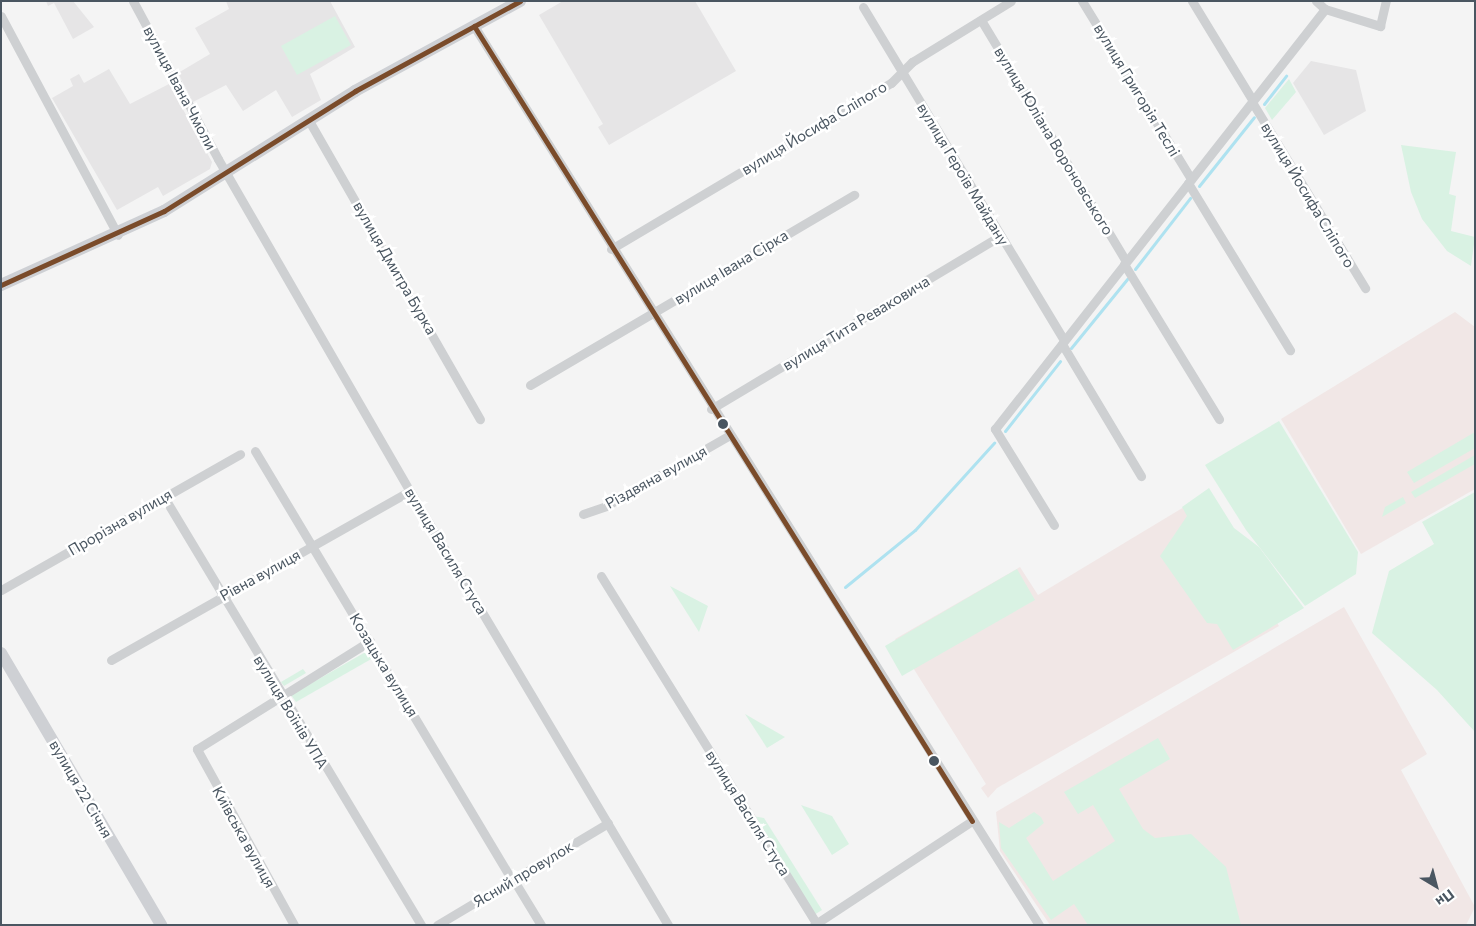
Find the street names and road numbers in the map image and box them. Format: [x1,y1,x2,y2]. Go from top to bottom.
street label: вулиця Григорія Теслі [1090,20,1184,160]
street label: вулиця Івана Чмоли [140,23,220,153]
street label: вулиця Юліана Вороновського [991,44,1117,238]
street label: вулиця Йосифа Сліпого [738,77,890,179]
street label: вулиця Героїв Майдану [913,99,1013,249]
street label: вулиця Йосифа Сліпого [1257,119,1359,271]
street label: вулиця Дмитра Бурка [349,198,441,338]
street label: вулиця Івана Сірка [671,226,791,308]
street label: вулиця Тита Реваковича [779,272,933,374]
street label: Різдвяна вулиця [602,442,710,512]
street label: вулиця Василя Стуса [401,484,491,618]
street label: Прорізна вулиця [65,485,175,559]
street label: Рівна вулиця [217,545,303,605]
street label: Козацька вулиця [346,610,422,720]
street label: вулиця Воїнів УПА [250,652,332,772]
street label: вулиця 22 Січня [46,737,116,841]
street label: вулиця Василя Стуса [702,747,794,879]
street label: Київська вулиця [209,783,279,891]
street label: Ясний провулок [470,837,576,911]

